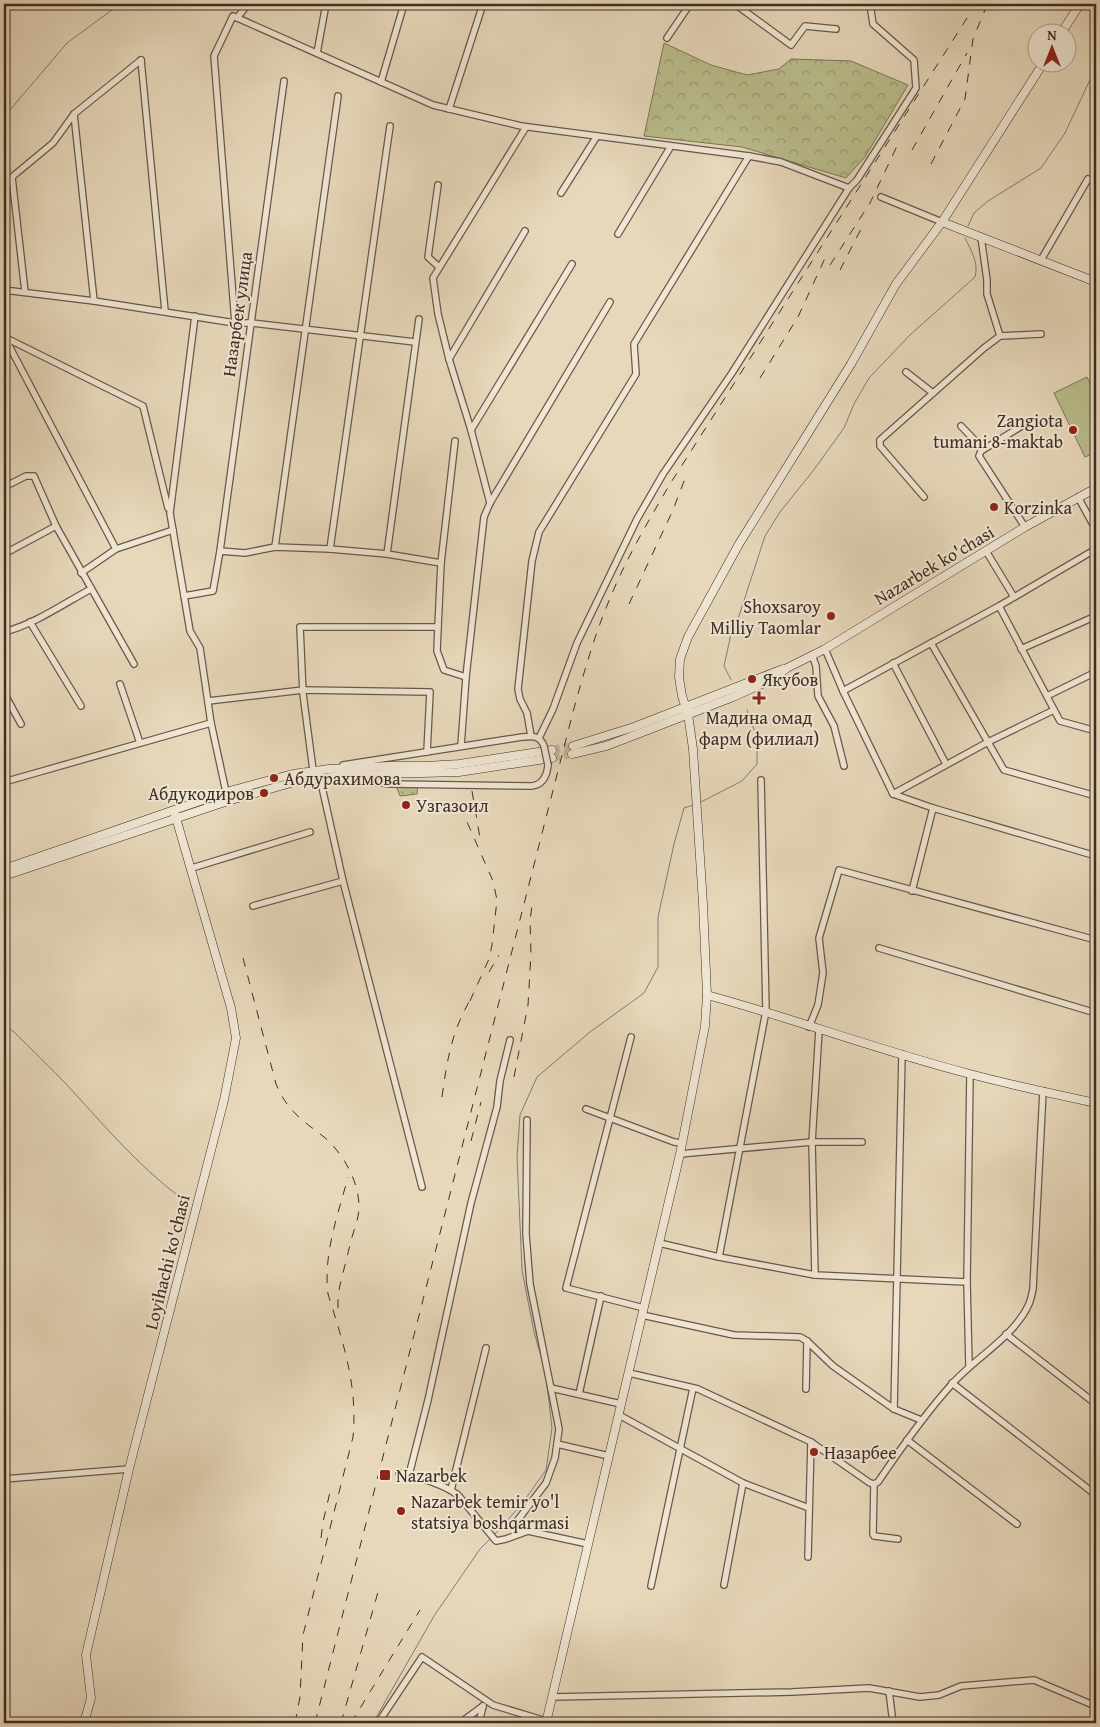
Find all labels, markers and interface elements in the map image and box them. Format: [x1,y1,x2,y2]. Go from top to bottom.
north arrow [1028,22,1078,72]
text: N [1047,25,1057,45]
street label: Назарбек улица [215,249,259,378]
place label: Zangiota tumani 8-maktab [933,407,1063,455]
marker: Zangiota tumani 8-maktab [1067,424,1079,436]
place label: Korzinka [1004,494,1072,521]
marker: Korzinka [988,501,1000,513]
street label: Nazarbek ko'chasi [869,518,999,612]
place label: Shoxsaroy Milliy Taomlar [710,593,822,641]
marker: Shoxsaroy Milliy Taomlar [825,610,837,622]
place label: Якубов [761,666,819,693]
marker: Якубов [746,673,758,685]
marker: Мадина омад фарм (филиал) [753,692,765,704]
place label: Мадина омад фарм (филиал) [699,704,819,752]
place label: Абдурахимова [284,765,401,792]
marker: Абдурахимова [268,772,280,784]
place label: Абдукодиров [148,780,254,807]
marker: Абдукодиров [258,787,270,799]
place label: Узгазоил [416,792,489,819]
marker: Узгазоил [400,799,412,811]
street label: Loyihachi ko'chasi [137,1192,197,1332]
place label: Назарбее [824,1439,897,1466]
marker: Назарбее [808,1446,820,1458]
place label: Nazarbek [396,1462,468,1489]
marker: Nazarbek [378,1468,392,1482]
place label: Nazarbek temir yo'l statsiya boshqarmasi [411,1488,569,1536]
marker: Nazarbek temir yo'l statsiya boshqarmasi [395,1505,407,1517]

